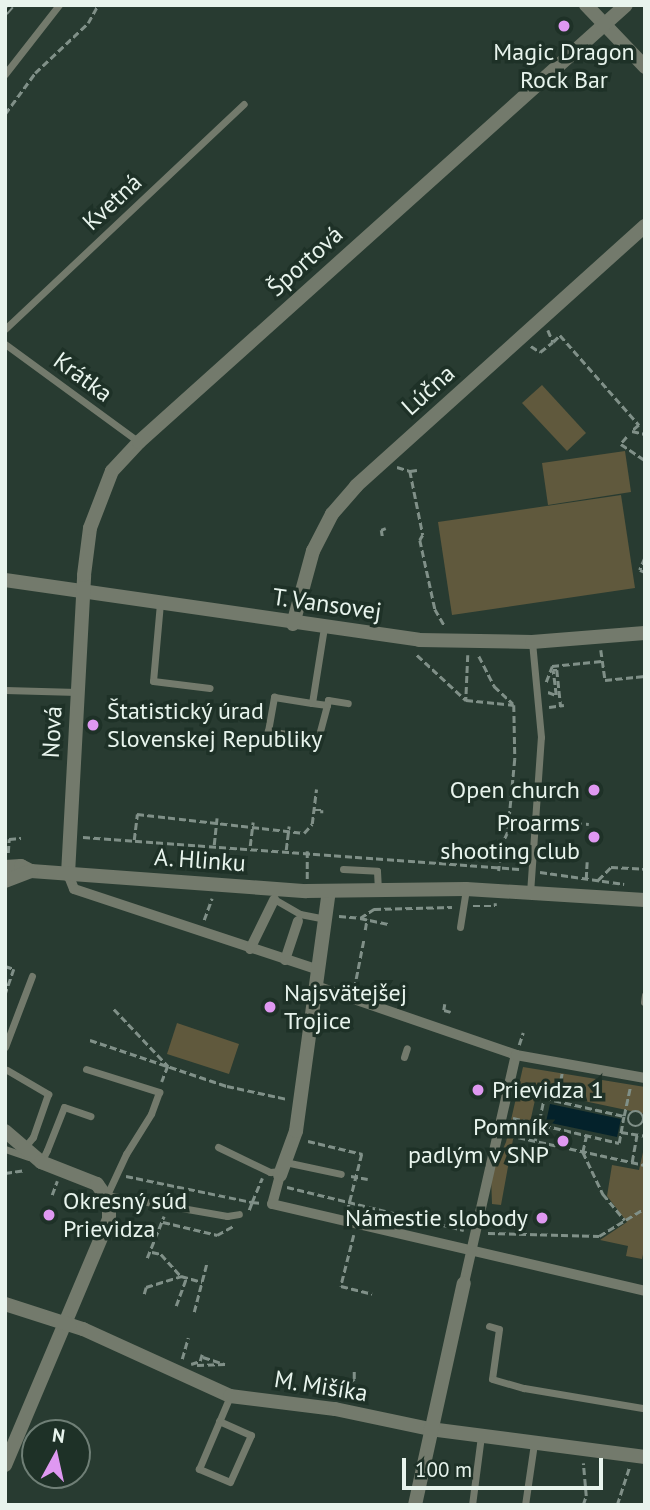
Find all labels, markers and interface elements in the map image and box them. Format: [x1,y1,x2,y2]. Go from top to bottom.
marker: Magic Dragon Rock Bar [556,18,572,34]
place label: Magic Dragon Rock Bar [493,38,635,94]
street label: Kvetná [77,168,147,236]
street label: Športová [261,220,349,302]
street label: Krátka [48,346,118,408]
street label: Lúčna [396,359,460,421]
street label: T. Vansovej [269,582,385,626]
place label: Štatistický úrad Slovenskej Republiky [107,697,322,753]
street label: Nová [36,705,68,759]
marker: Štatistický úrad Slovenskej Republiky [85,717,101,733]
place label: Open church [450,776,580,804]
marker: Open church [586,782,602,798]
place label: Proarms shooting club [440,809,580,865]
marker: Proarms shooting club [586,829,602,845]
street label: A. Hlinku [152,842,248,878]
place label: Najsvätejšej Trojice [284,979,407,1035]
marker: Najsvätejšej Trojice [262,999,278,1015]
place label: Prievidza 1 [492,1076,604,1104]
marker: Prievidza 1 [470,1082,486,1098]
place label: Pomník padlým v SNP [407,1113,549,1169]
marker: Pomník padlým v SNP [555,1133,571,1149]
place label: Okresný súd Prievidza [63,1187,188,1243]
place label: Námestie slobody [345,1204,528,1232]
marker: Okresný súd Prievidza [41,1207,57,1223]
marker: Námestie slobody [534,1210,550,1226]
street label: M. Mišíka [271,1364,371,1408]
north arrow [21,1419,91,1489]
text: N [51,1422,66,1448]
scale bar [405,1444,606,1488]
text: 100 m [415,1456,472,1483]

